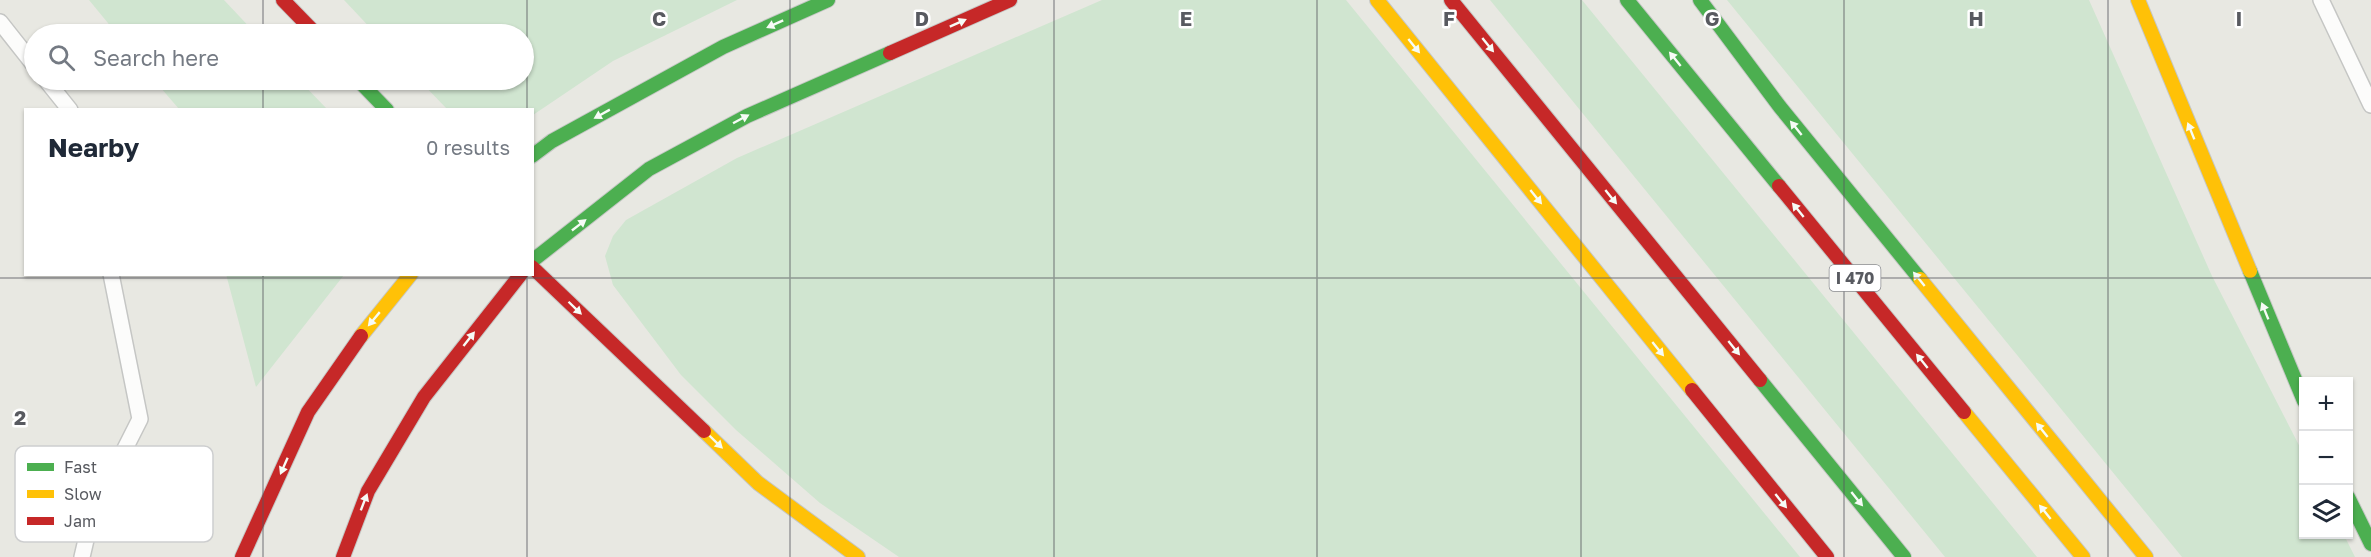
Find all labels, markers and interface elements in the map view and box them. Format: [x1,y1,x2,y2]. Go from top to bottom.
text: C [652,6,666,30]
text: D [915,6,929,30]
text: E [1180,6,1192,30]
text: F [1443,6,1455,30]
text: G [1705,6,1719,30]
text: H [1968,6,1984,30]
text: I [2236,6,2242,30]
one-way arrow [949,18,967,27]
one-way arrow [766,19,784,29]
search box [24,24,534,90]
one-way arrow [1407,38,1419,53]
one-way arrow [1481,38,1493,53]
icon: search [45,41,78,74]
text: Search here [93,44,219,71]
one-way arrow [1669,52,1682,67]
one-way arrow [593,109,610,119]
one-way arrow [733,114,750,124]
one-way arrow [1790,120,1803,136]
one-way arrow [2186,121,2196,139]
text: Nearby [48,132,139,163]
text: 0 results [426,135,510,159]
one-way arrow [1604,189,1617,205]
one-way arrow [1529,190,1542,205]
one-way arrow [1792,202,1805,218]
one-way arrow [571,219,586,231]
road number: I 470 [1830,265,1880,291]
one-way arrow [1913,271,1926,287]
one-way arrow [567,300,581,314]
one-way arrow [2260,302,2270,320]
one-way arrow [367,311,380,327]
one-way arrow [463,332,475,347]
one-way arrow [1727,340,1740,356]
one-way arrow [1652,342,1664,357]
one-way arrow [1916,354,1929,369]
map controls [2299,377,2353,539]
button: + [2299,377,2353,431]
text: 2 [14,405,26,429]
one-way arrow [2037,423,2049,438]
button: − [2299,431,2353,485]
one-way arrow [708,435,722,449]
legend [15,446,213,542]
text: Fast [64,457,97,477]
one-way arrow [279,457,288,474]
text: Slow [64,484,102,504]
button: layers [2299,485,2353,539]
one-way arrow [1850,491,1863,507]
one-way arrow [359,493,369,511]
one-way arrow [1774,493,1787,508]
one-way arrow [2039,504,2052,520]
text: Jam [64,511,96,531]

